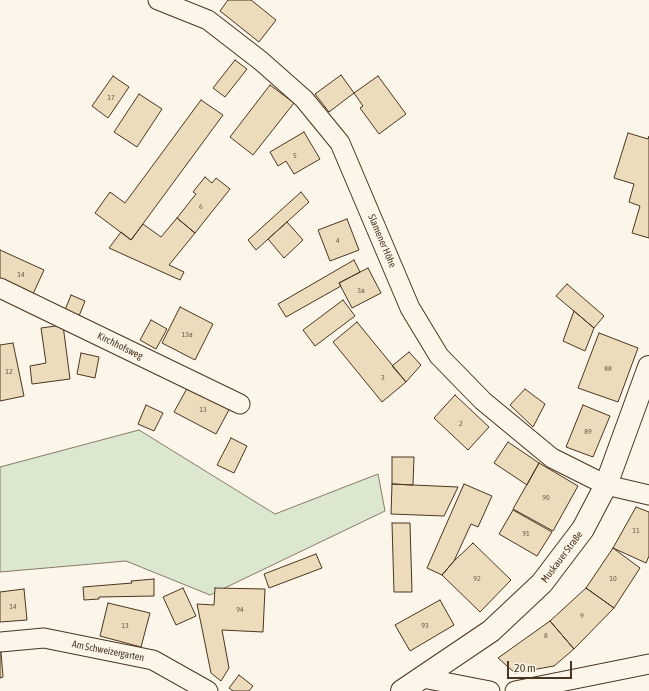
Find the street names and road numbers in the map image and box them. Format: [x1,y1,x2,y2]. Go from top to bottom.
street label: Slamener Höhe [365,212,399,270]
street label: Kirchhofsweg [95,330,145,362]
street label: Muskauer Straße [539,529,585,585]
street label: Am Schweizergarten [71,638,145,664]

